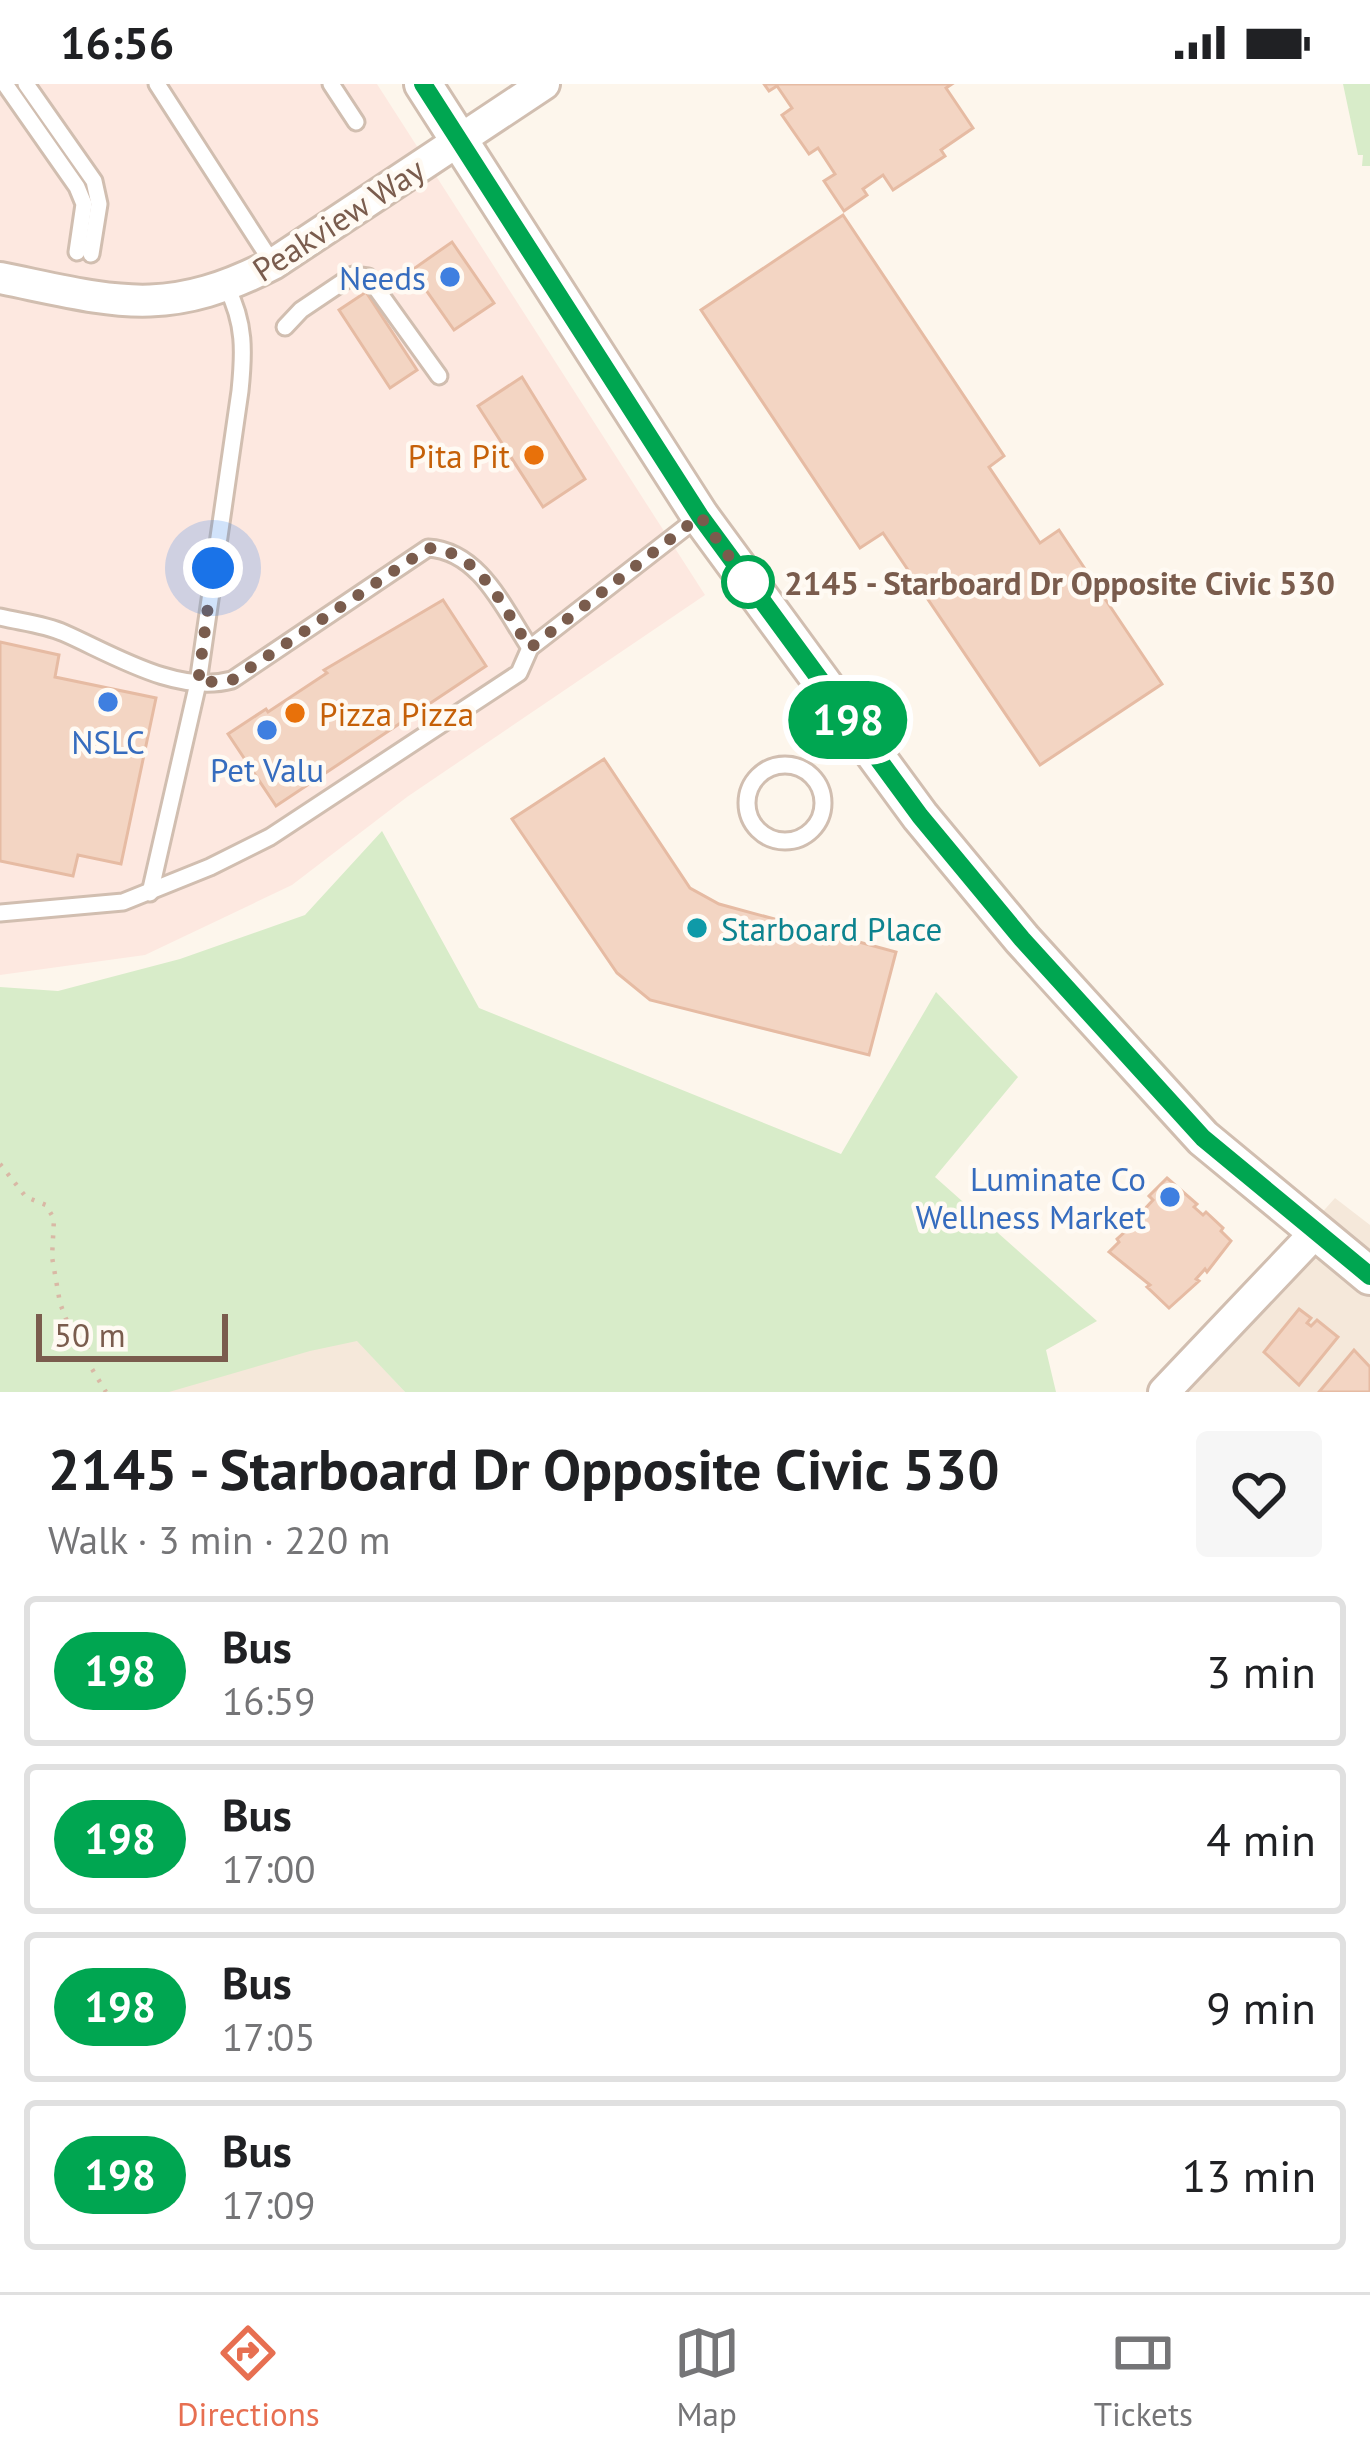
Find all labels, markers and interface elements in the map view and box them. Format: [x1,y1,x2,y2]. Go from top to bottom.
text: 16:56 [60,13,174,71]
street label: Peakview Way [244,147,433,291]
place label: Needs [339,256,426,299]
marker: Needs [437,264,463,290]
place label: Pita Pit [408,434,510,477]
marker: Pita Pit [521,442,547,468]
your location [183,538,243,598]
marker: 2145 - Starboard Dr Opposite Civic 530 [723,557,773,607]
place label: 2145 - Starboard Dr Opposite Civic 530 [784,561,1335,604]
line badge: 198 [779,681,917,759]
marker: NSLC [95,689,121,715]
place label: Pizza Pizza [319,692,474,735]
text: 198 [812,692,884,747]
marker: Pizza Pizza [282,700,308,726]
marker: Pet Valu [254,717,280,743]
place label: NSLC [71,720,145,763]
place label: Pet Valu [210,748,324,791]
place label: Starboard Place [721,907,942,950]
marker: Starboard Place [684,915,710,941]
place label: Luminate Co Wellness Market [916,1157,1146,1238]
marker: Luminate Co Wellness Market [1157,1184,1183,1210]
scale bar [36,1308,228,1361]
text: 50 m [54,1313,126,1356]
button: heart [1196,1431,1322,1557]
text: 2145 - Starboard Dr Opposite Civic 530 [48,1432,1000,1506]
text: Walk · 3 min · 220 m [48,1514,390,1565]
text: Bus [222,1617,292,1675]
text: 3 min [1206,1642,1316,1700]
text: 198 [84,1643,156,1698]
text: 16:59 [222,1675,316,1726]
text: Bus [222,1785,292,1843]
text: 4 min [1206,1810,1316,1868]
text: 198 [84,1811,156,1866]
text: 17:00 [222,1843,316,1894]
text: Bus [222,1953,292,2011]
text: 9 min [1206,1978,1316,2036]
text: 198 [84,1979,156,2034]
text: 17:05 [222,2011,316,2062]
text: Bus [222,2121,292,2179]
text: 13 min [1182,2146,1316,2204]
text: 198 [84,2147,156,2202]
text: 17:09 [222,2179,316,2230]
tab: Directions [177,2320,320,2435]
tab: Map [674,2320,740,2435]
tab: Tickets [1094,2320,1193,2435]

